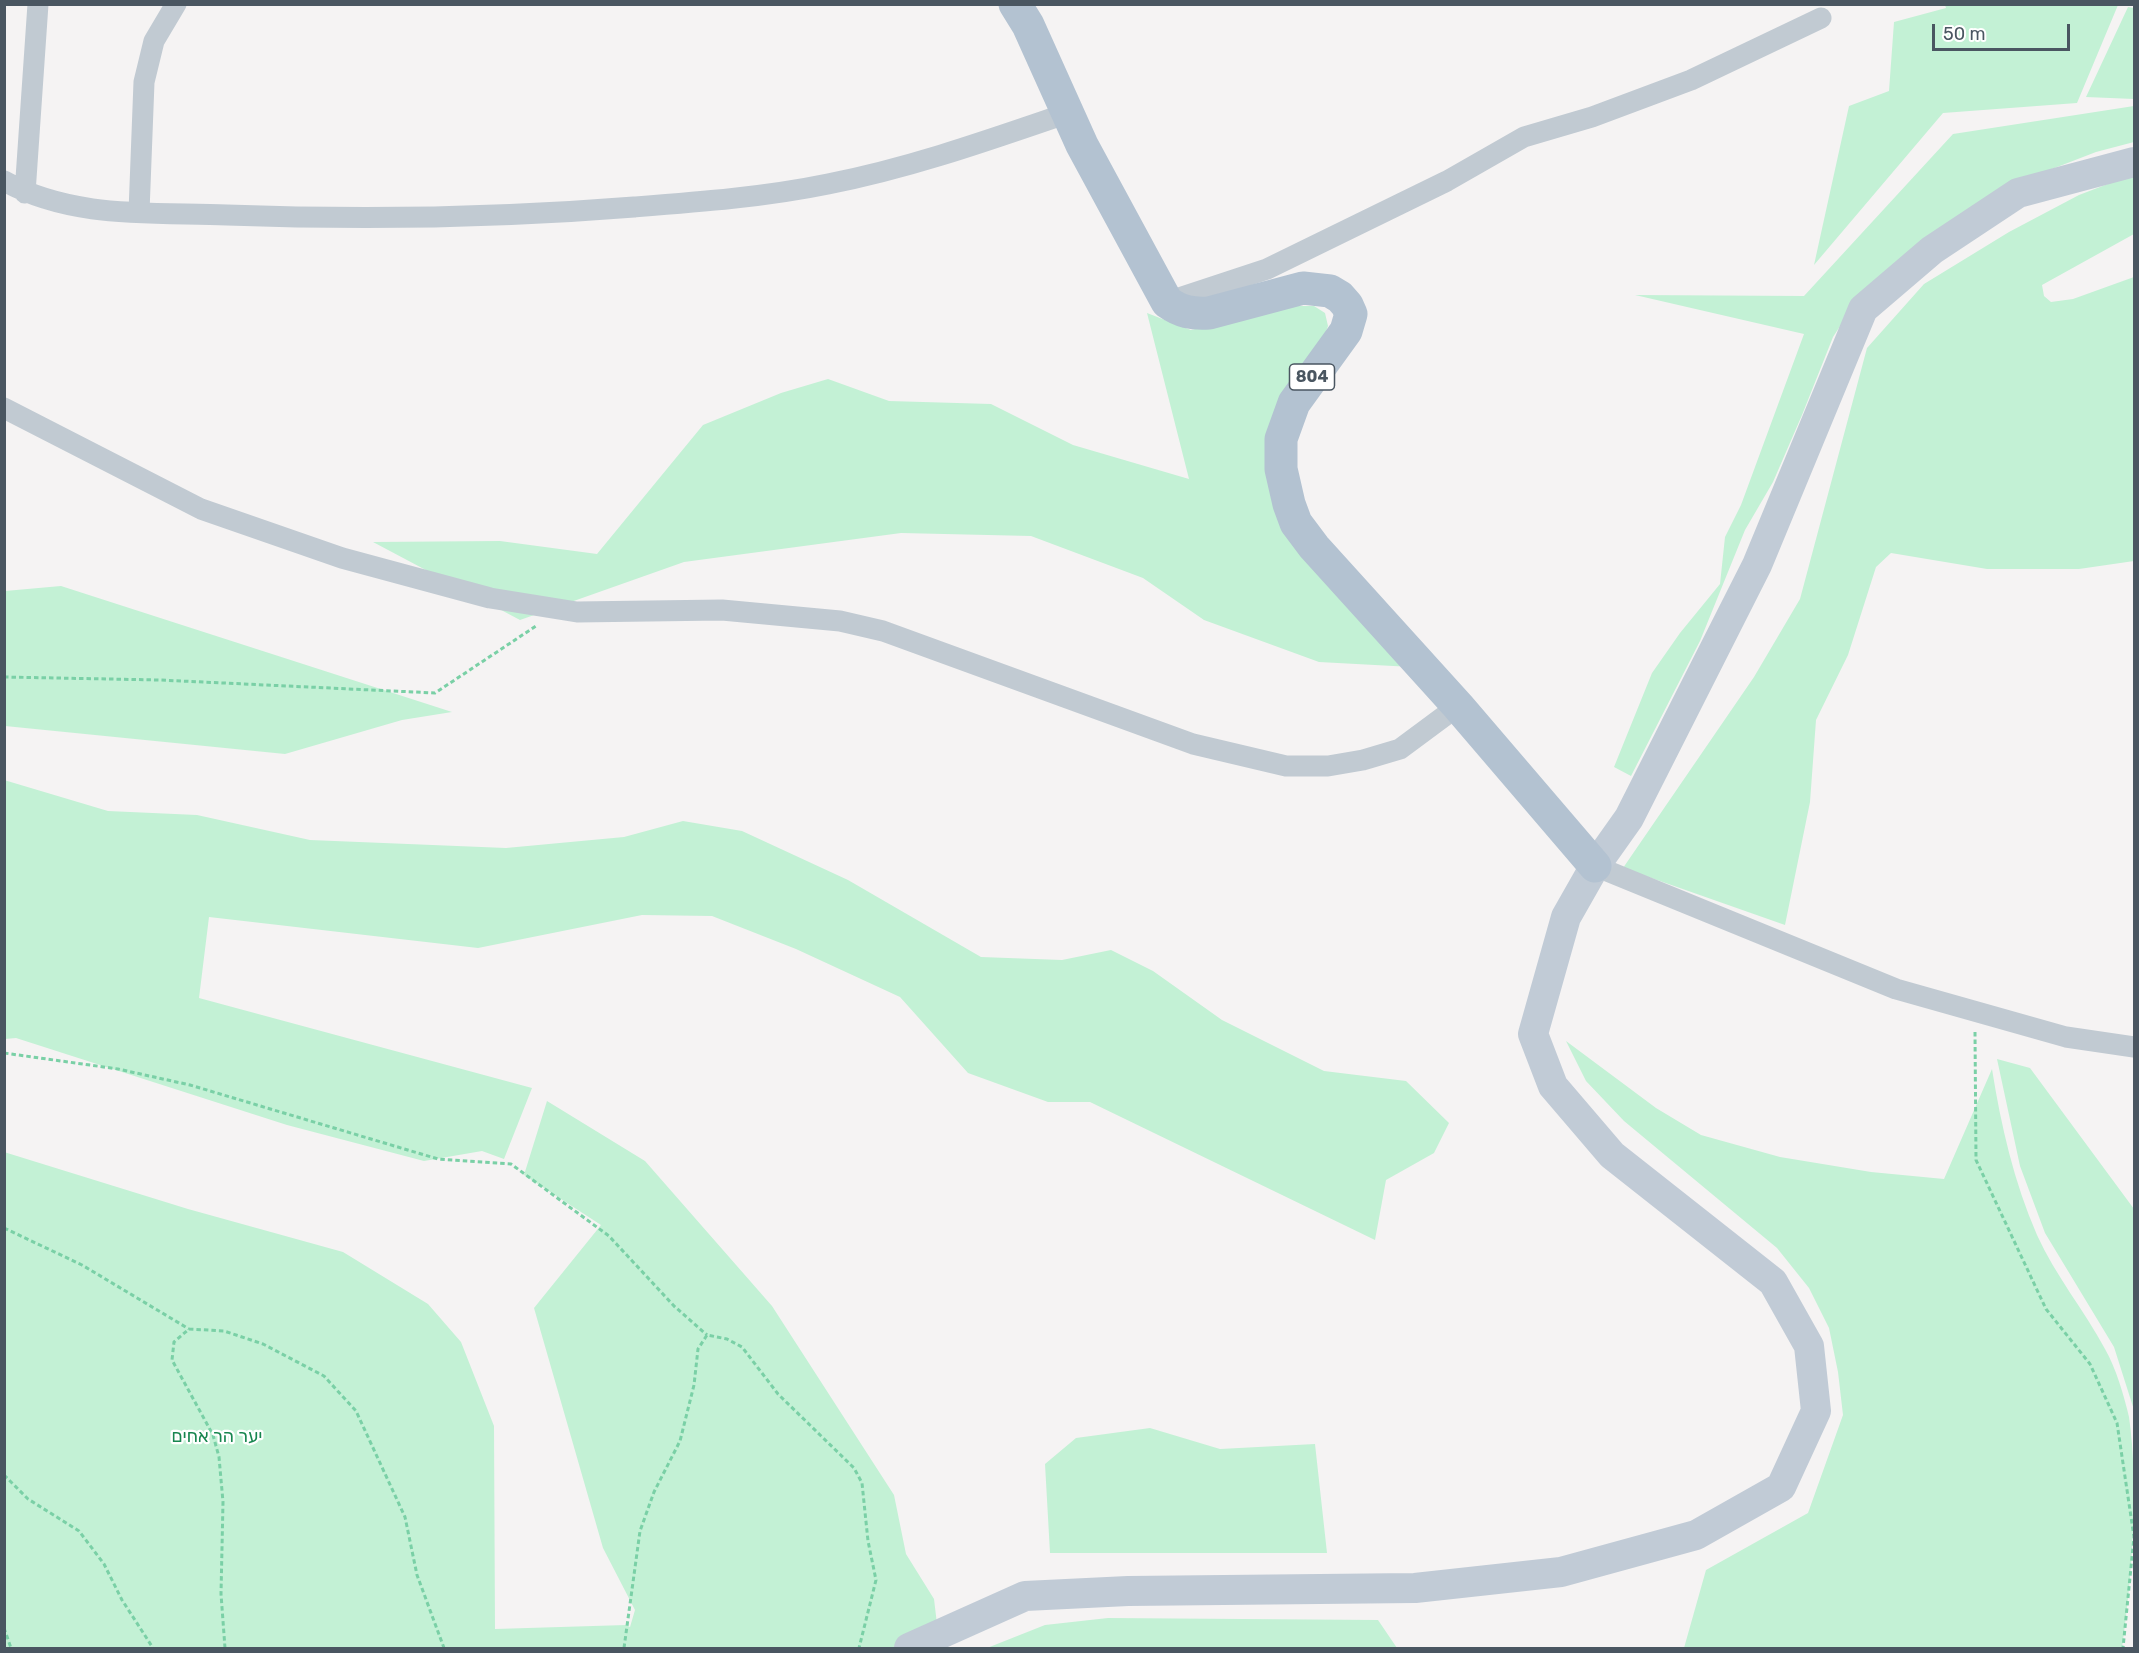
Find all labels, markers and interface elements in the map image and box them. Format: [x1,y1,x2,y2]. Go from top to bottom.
scale bar [1935,12,2073,50]
text: 50 m [1943,23,1986,45]
road number: 804 [1290,364,1334,390]
park label: יער הר אחים [171,1426,263,1448]

